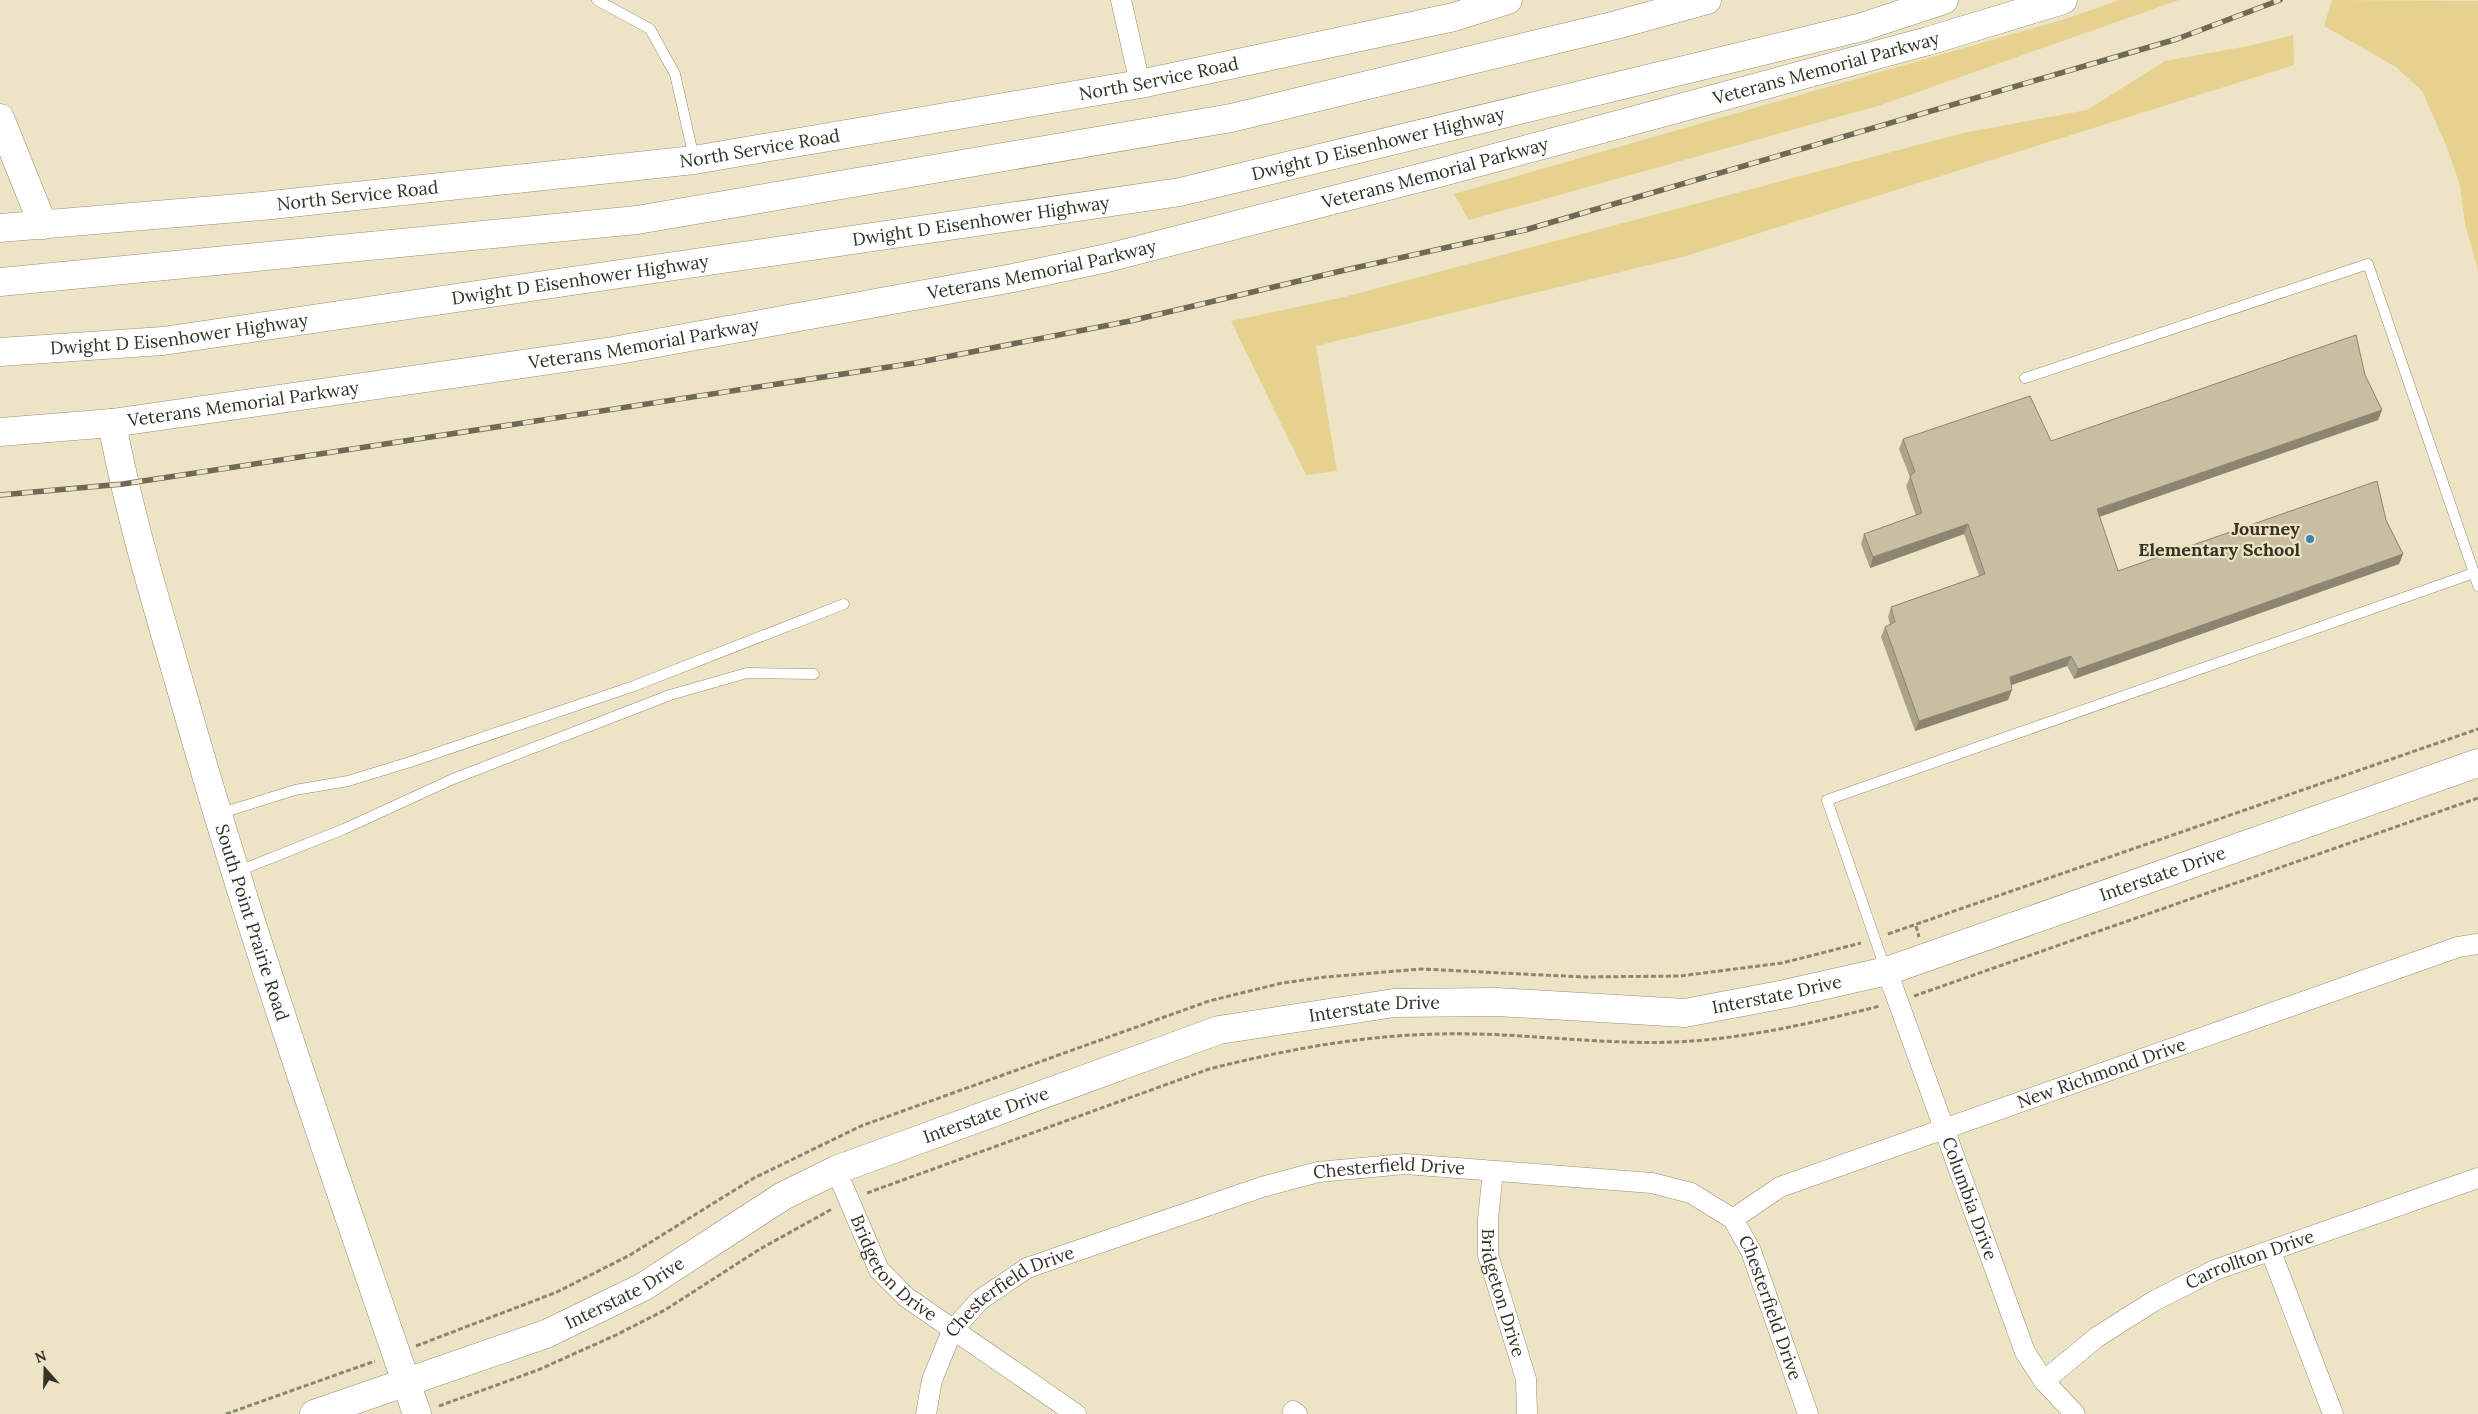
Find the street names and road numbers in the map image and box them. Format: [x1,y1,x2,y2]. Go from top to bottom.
street label: Veterans Memorial Parkway [1709,26,1942,110]
street label: North Service Road [1077,51,1241,105]
street label: Dwight D Eisenhower Highway [1249,102,1507,185]
street label: North Service Road [678,123,842,172]
street label: Veterans Memorial Parkway [1318,132,1551,214]
street label: North Service Road [276,175,440,215]
street label: Dwight D Eisenhower Highway [851,190,1111,251]
street label: Veterans Memorial Parkway [924,234,1159,305]
street label: Dwight D Eisenhower Highway [450,249,711,310]
street label: Dwight D Eisenhower Highway [49,308,310,360]
street label: Veterans Memorial Parkway [526,313,761,374]
street label: Veterans Memorial Parkway [125,376,361,432]
street label: South Point Prairie Road [211,821,294,1024]
street label: Interstate Drive [2096,841,2229,906]
street label: Interstate Drive [1710,970,1844,1019]
street label: Interstate Drive [1307,991,1440,1027]
street label: New Richmond Drive [2014,1032,2189,1113]
street label: Interstate Drive [920,1081,1052,1148]
street label: Columbia Drive [1937,1134,2003,1263]
street label: Chesterfield Drive [1312,1152,1466,1183]
street label: Bridgeton Drive [846,1211,942,1326]
street label: Carrollton Drive [2181,1224,2317,1294]
street label: Bridgeton Drive [1477,1229,1531,1360]
street label: Chesterfield Drive [1733,1231,1807,1383]
street label: Chesterfield Drive [940,1241,1077,1342]
street label: Interstate Drive [561,1251,689,1334]

